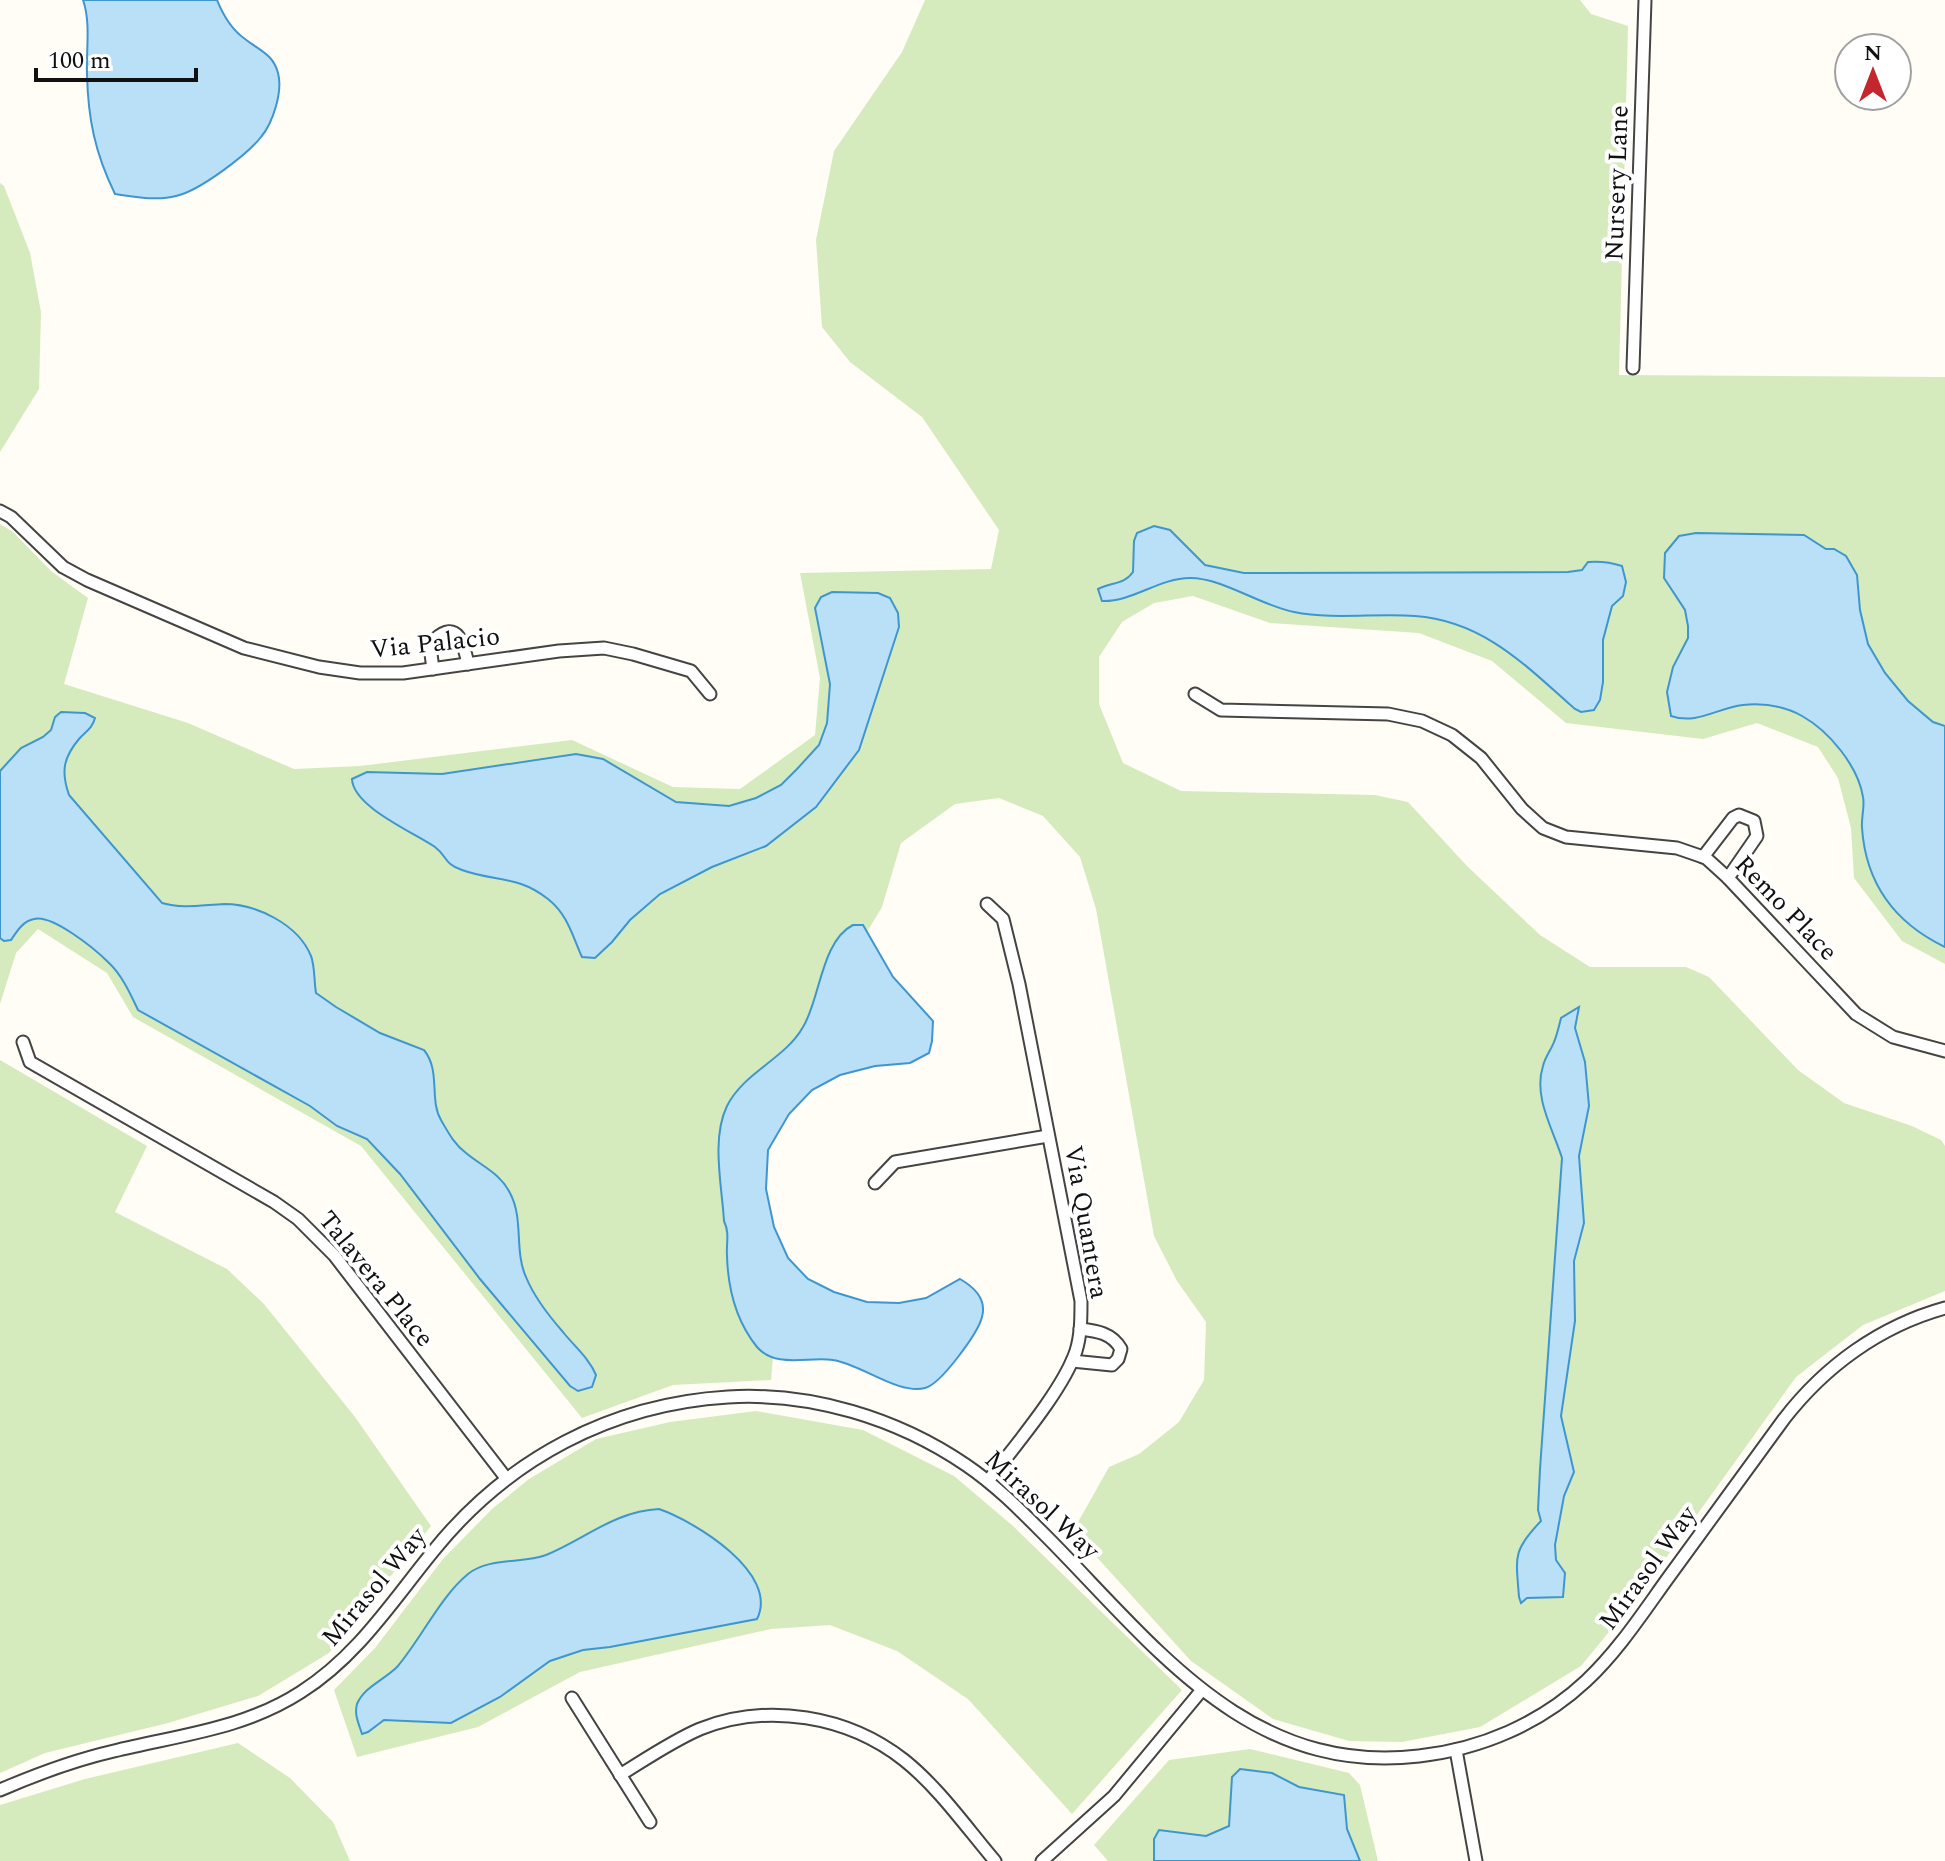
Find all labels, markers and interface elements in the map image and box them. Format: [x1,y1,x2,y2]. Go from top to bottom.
scale bar [36,32,196,82]
north arrow [1833,32,1913,112]
text: N [1864,37,1882,70]
text: 100 m [48,43,111,79]
street label: Nursery Lane [1594,105,1640,261]
street label: Via Palacio [368,616,502,670]
street label: Remo Place [1725,846,1847,970]
street label: Via Quantera [1053,1142,1119,1302]
street label: Talavera Place [308,1202,444,1356]
street label: Mirasol Way [975,1441,1110,1570]
street label: Mirasol Way [1589,1496,1708,1639]
street label: Mirasol Way [312,1517,437,1656]

